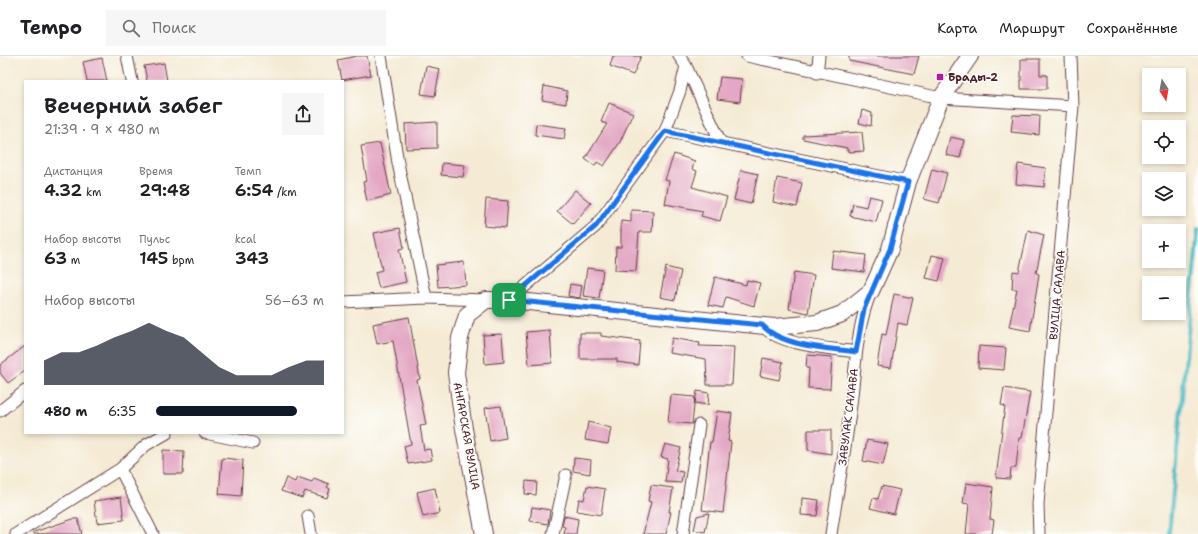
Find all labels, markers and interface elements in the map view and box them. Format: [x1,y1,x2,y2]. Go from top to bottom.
search box [106,10,386,46]
text: Tempo [20,15,82,40]
icon: search [120,17,142,39]
text: Поиск [152,18,196,38]
text: Карта [937,19,977,37]
text: Маршрут [999,19,1065,37]
text: Сохранённые [1087,19,1178,37]
north arrow [1142,68,1186,112]
map controls [1142,68,1186,320]
place label: Брады-2 [948,70,998,85]
marker: Брады-2 [935,72,945,82]
text: Вечерний забег [44,91,222,120]
button: share [282,93,324,135]
button: locate [1142,120,1186,164]
text: 21:39 · 9 × 480 m [44,121,160,138]
text: Дистанция [44,164,103,179]
text: Время [139,164,173,179]
text: Темп [235,164,261,179]
button: layers [1142,172,1186,216]
text: 4.32 [44,179,82,201]
text: 29:48 [139,179,190,201]
text: 6:54 [235,179,273,201]
text: km [82,185,101,200]
text: /km [273,185,297,200]
button: + [1142,224,1186,268]
text: Набор высоты [44,232,121,247]
text: Пульс [139,232,170,247]
text: kcal [235,232,256,247]
text: 63 [44,247,67,269]
text: 145 [139,247,168,269]
text: 343 [235,247,269,269]
street label: ВУЛІЦА САЛАВА [1046,250,1069,340]
text: m [67,253,80,268]
text: bpm [168,253,194,268]
button: − [1142,276,1186,320]
pin [492,283,526,317]
icon: arrive [498,289,520,311]
text: Набор высоты [44,292,135,309]
text: 56–63 m [265,292,324,309]
street label: ЗАВУЛАК САЛАВА [835,368,862,467]
street label: АНГАРСКАЯ ВУЛІЦА [450,381,483,491]
text: 480 m [44,403,87,420]
text: 6:35 [108,403,136,420]

